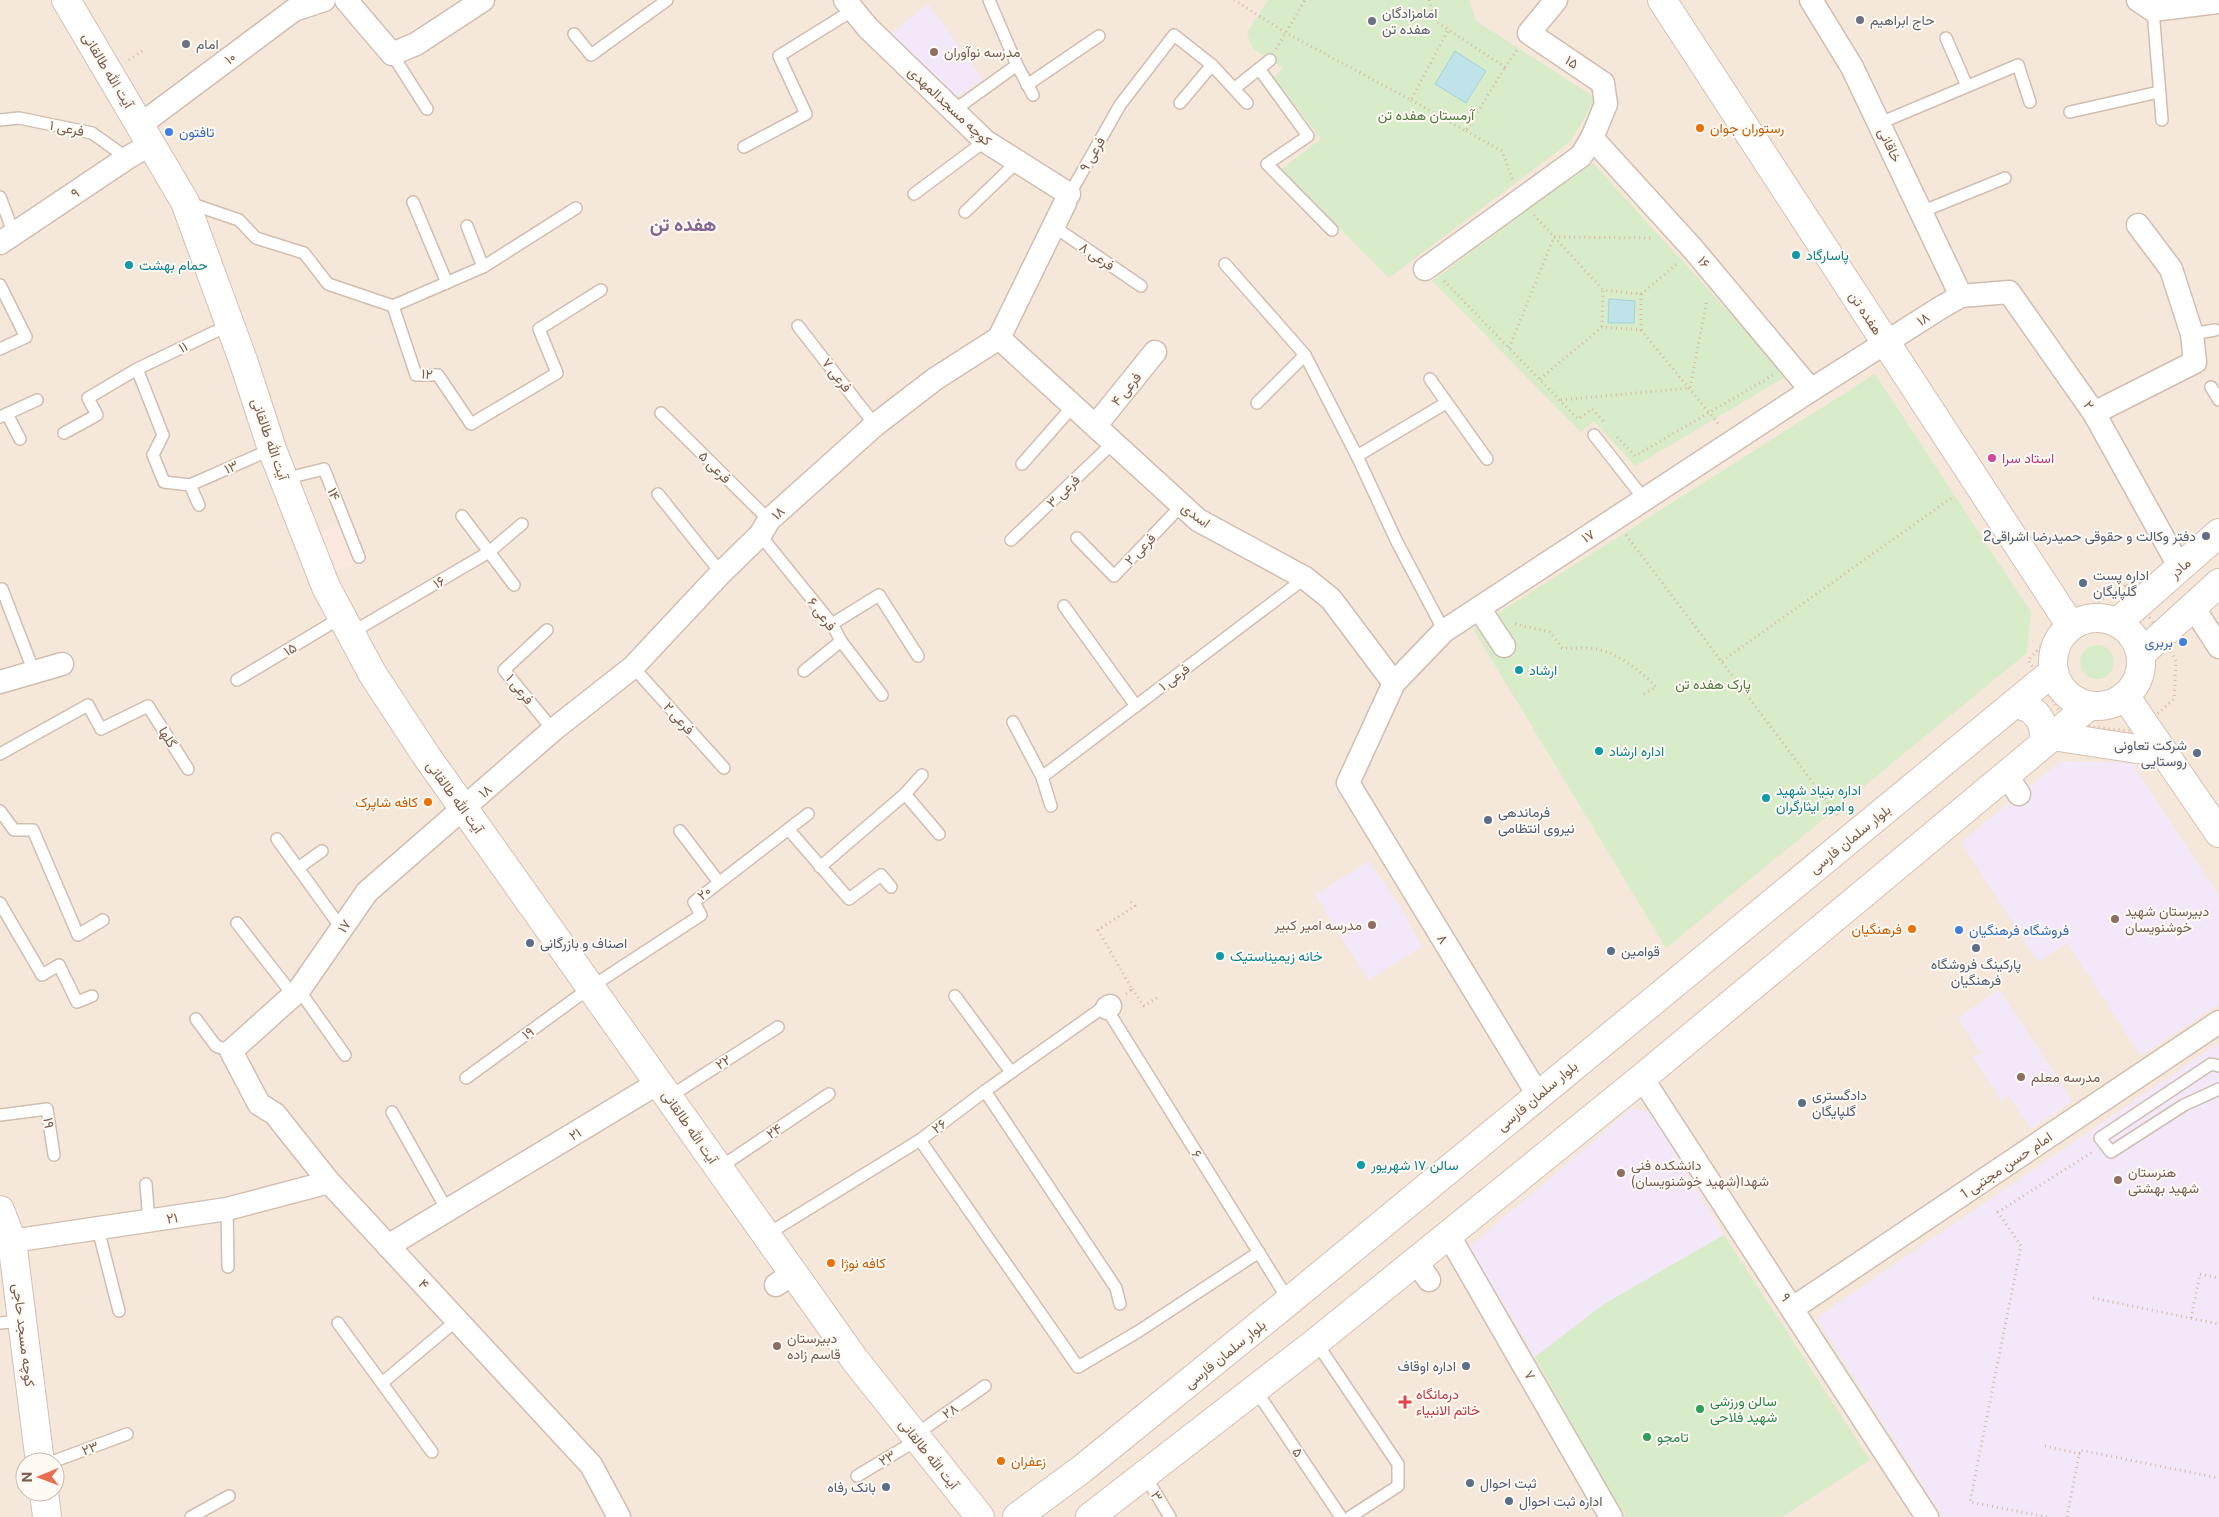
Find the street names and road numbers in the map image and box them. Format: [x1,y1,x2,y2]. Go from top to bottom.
street label: آیت الله طالقانی [78,29,138,113]
street label: ۱۰ [221,49,239,67]
street label: ۱۵ [1562,52,1582,72]
street label: کوچه مسجدالمهدی [904,63,995,150]
street label: فرعی ۱ [48,117,85,140]
street label: خاقانی [1874,125,1905,165]
street label: فرعی ۹ [1076,134,1109,175]
street label: ۹ [68,184,82,202]
street label: فرعی ۸ [1076,239,1118,274]
street label: ۱۶ [1694,253,1714,271]
street label: هفده تن [1845,288,1886,338]
street label: ۱۸ [1913,309,1933,329]
street label: ۱۱ [176,338,190,356]
street label: فرعی ۷ [818,355,855,396]
street label: ۱۲ [420,365,434,383]
street label: فرعی ۴ [1108,369,1145,410]
street label: آیت الله طالقانی [248,396,292,484]
street label: ۲ [2080,397,2098,413]
street label: فرعی ۵ [695,448,734,487]
street label: ۱۳ [222,457,240,477]
street label: فرعی ۳ [1043,471,1084,511]
street label: ۱۴ [324,485,344,503]
street label: اسدی [1178,499,1213,532]
street label: ۱۸ [768,503,788,523]
street label: ۱۷ [1578,526,1598,546]
street label: فرعی ۲ [1121,530,1160,569]
street label: مادر [2165,554,2194,583]
street label: ۱۶ [430,572,448,592]
street label: فرعی ۶ [804,594,840,634]
street label: ۱۵ [281,639,299,659]
street label: فرعی ۱ [1155,660,1193,695]
street label: فرعی ۱ [502,671,537,708]
street label: فرعی ۲ [660,699,698,738]
street label: گلها [155,724,180,751]
street label: آیت الله طالقانی [423,758,488,838]
street label: ۱۸ [475,781,495,801]
street label: بلوار سلمان فارسی [1806,801,1895,878]
street label: ۲۰ [694,883,714,903]
street label: ۱۷ [334,916,354,936]
street label: ۸ [1434,931,1452,947]
street label: ۱۹ [519,1023,537,1043]
street label: ۲۲ [712,1051,734,1073]
street label: بلوار سلمان فارسی [1493,1058,1581,1135]
street label: آیت الله طالقانی [658,1087,722,1169]
street label: ۲۶ [929,1115,950,1137]
street label: ۱۹ [40,1117,58,1129]
street label: ۲۴ [763,1120,785,1142]
street label: ۲۱ [566,1124,584,1144]
street label: امام حسن مجتبی 1 [1957,1128,2055,1202]
street label: ۶ [1188,1147,1206,1161]
street label: ۲۱ [165,1209,179,1227]
street label: ۴ [415,1276,433,1292]
street label: کوچه مسجد حاجی [8,1283,38,1388]
street label: ۹ [1777,1290,1795,1304]
street label: بلوار سلمان فارسی [1181,1316,1270,1393]
street label: ۷ [1521,1367,1539,1383]
street label: ۲۸ [939,1400,961,1422]
street label: آیت الله طالقانی [895,1416,963,1494]
street label: ۲۳ [79,1438,101,1458]
street label: ۵ [1289,1444,1307,1460]
street label: ۲۳ [876,1447,898,1469]
street label: ۳ [1148,1488,1166,1504]

